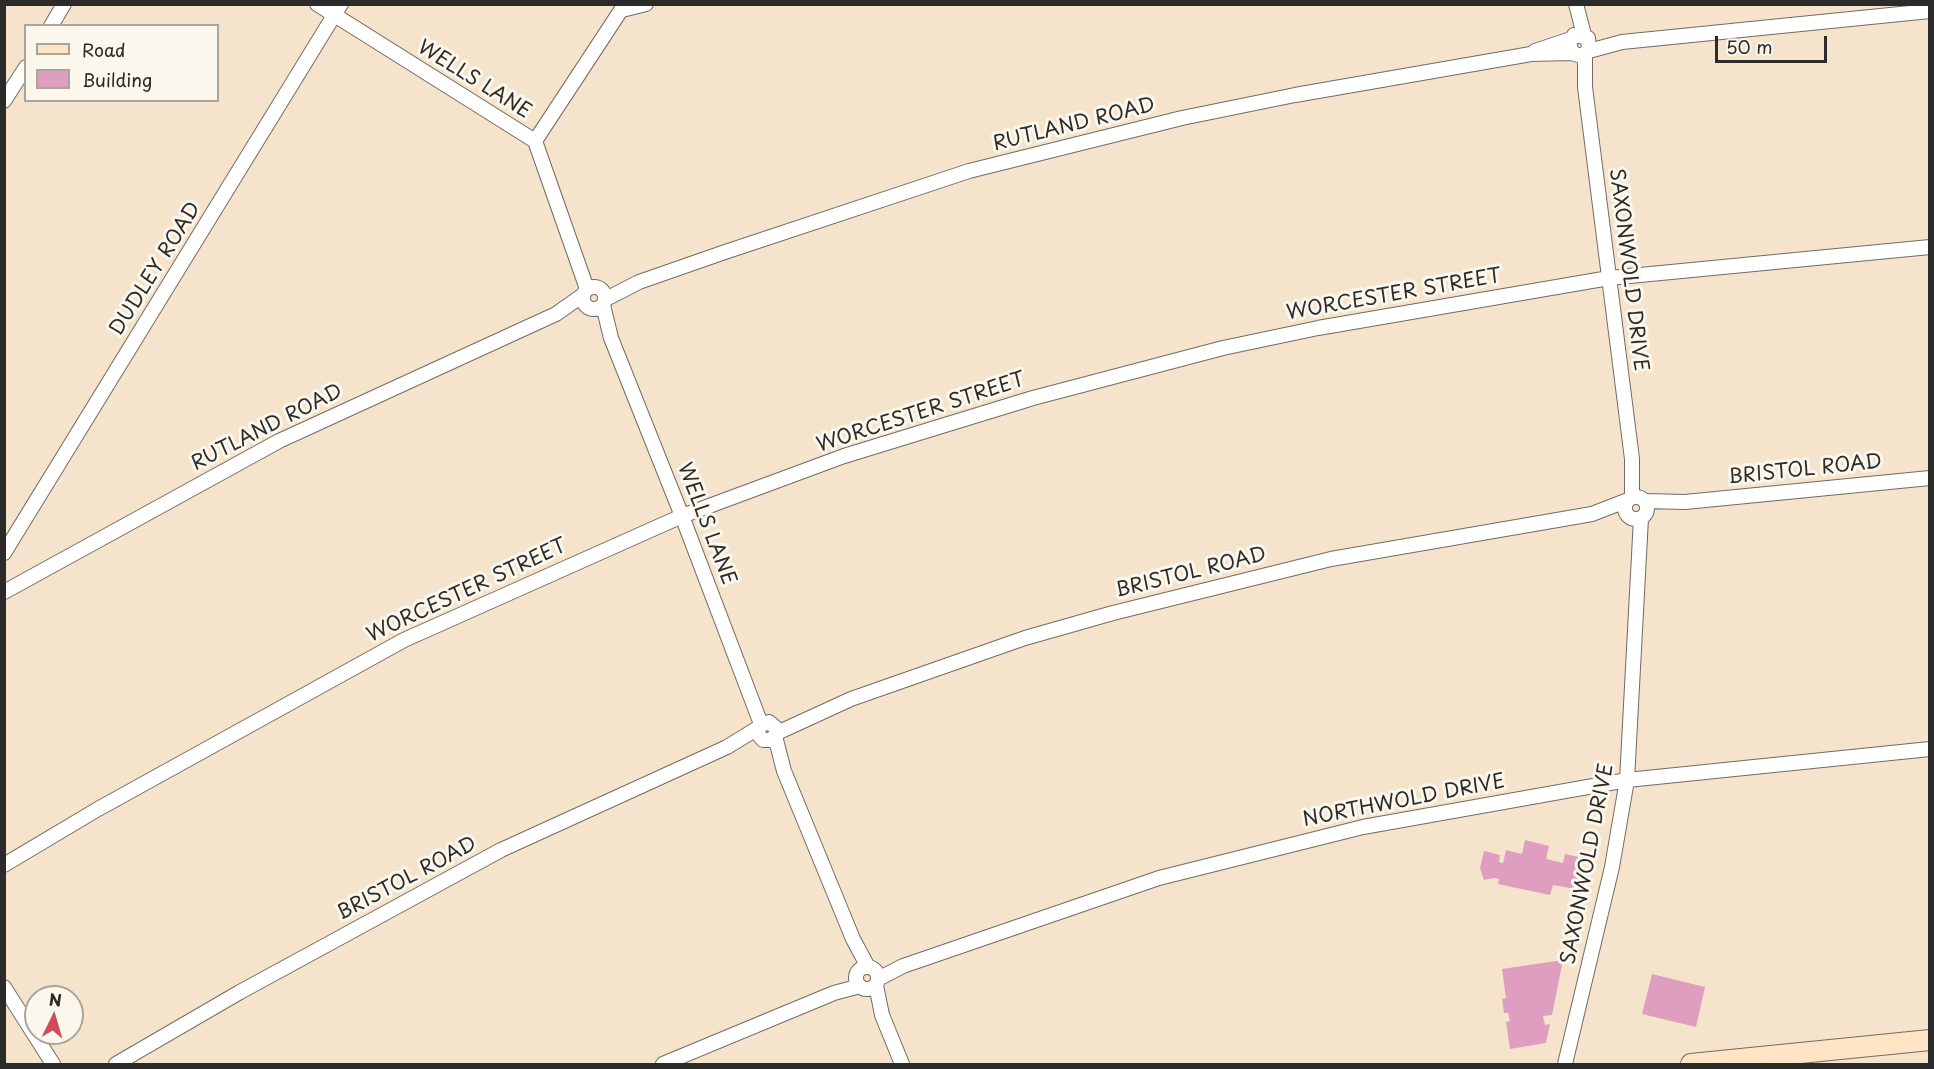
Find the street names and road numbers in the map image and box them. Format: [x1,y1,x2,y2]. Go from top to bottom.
street label: WELLS LANE [413,36,535,124]
street label: RUTLAND ROAD [990,93,1158,157]
street label: SAXONWOLD DRIVE [1604,167,1652,373]
street label: DUDLEY ROAD [106,198,206,340]
street label: WORCESTER STREET [1285,264,1503,326]
street label: WORCESTER STREET [814,368,1028,458]
street label: RUTLAND ROAD [187,380,347,476]
street label: BRISTOL ROAD [1727,450,1883,490]
street label: WELLS LANE [672,459,740,589]
street label: WORCESTER STREET [363,534,571,648]
street label: BRISTOL ROAD [1113,543,1269,603]
street label: SAXONWOLD DRIVE [1557,762,1619,966]
street label: NORTHWOLD DRIVE [1301,770,1507,832]
street label: BRISTOL ROAD [333,832,481,926]

